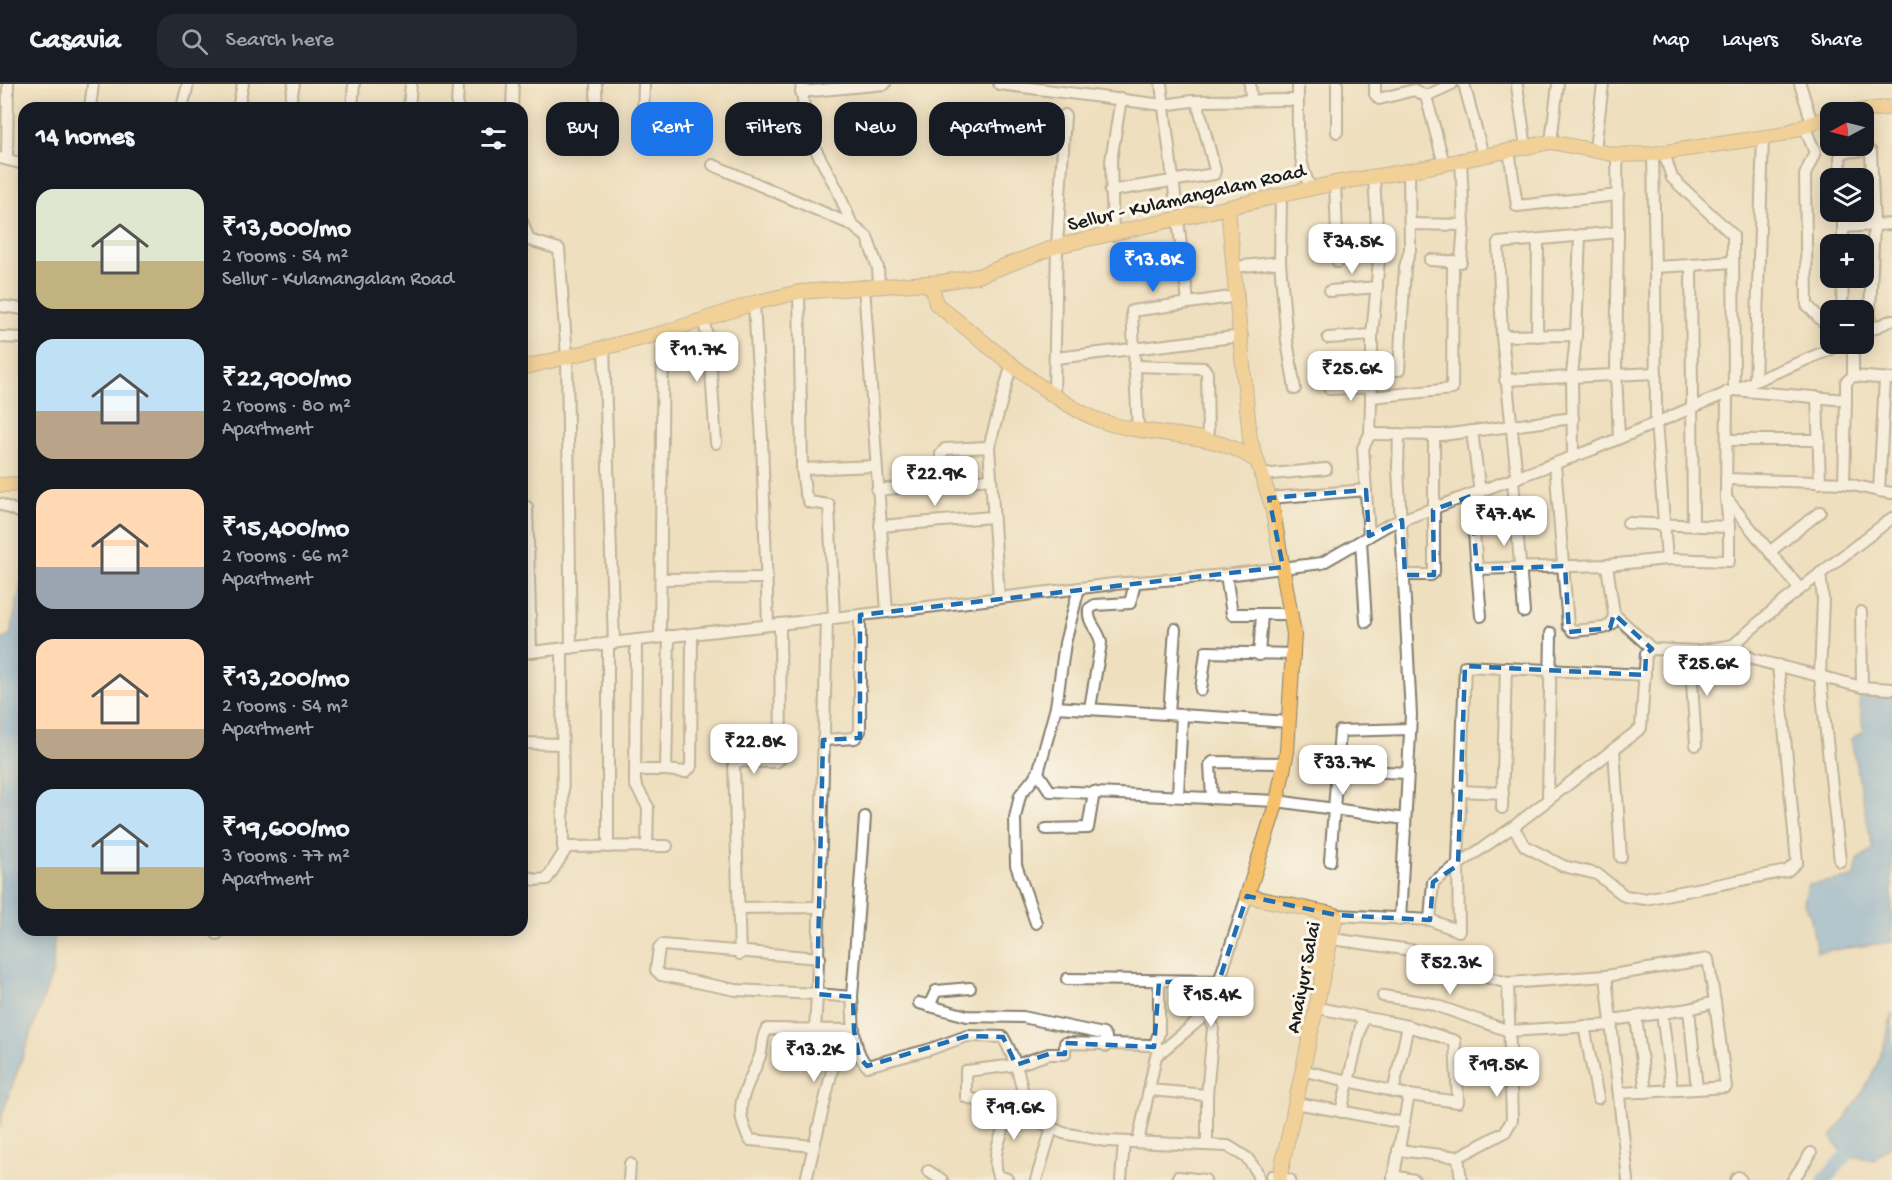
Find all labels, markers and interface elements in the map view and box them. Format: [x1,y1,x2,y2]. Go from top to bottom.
search box [157,14,577,68]
text: Casavia [30,25,121,58]
icon: search [178,25,211,58]
text: Search here [226,28,334,54]
text: Map [1653,29,1689,54]
text: Layers [1722,29,1778,54]
text: Share [1811,29,1862,54]
chip: Buy [546,102,619,156]
chip: Rent [631,102,713,156]
chip: Filters [725,102,822,156]
chip: New [834,102,917,156]
chip: Apartment [929,102,1065,156]
north arrow [1820,102,1874,156]
map controls [1820,102,1874,354]
icon: filters [477,122,510,155]
text: 14 homes [36,123,134,154]
street label: Sellur - Kulamangalam Road [1065,159,1310,239]
button: layers [1820,168,1874,222]
icon: home [84,213,156,285]
text: ₹13,800/mo [222,215,351,246]
pin: ₹34.5K [1303,224,1401,275]
text: ₹34.5K [1322,232,1382,255]
button: + [1820,234,1874,288]
pin: ₹13.8K [1104,242,1202,293]
text: 2 rooms · 54 m² [222,246,349,269]
text: ₹13.8K [1124,250,1182,273]
text: Sellur - Kulamangalam Road [222,269,454,292]
button: − [1820,300,1874,354]
pin: ₹11.7K [648,332,746,383]
text: ₹11.7K [669,340,725,363]
pin: ₹25.6K [1302,351,1400,402]
text: ₹25.6K [1321,359,1381,382]
icon: home [84,363,156,435]
text: ₹22,900/mo [222,365,351,396]
text: 2 rooms · 80 m² [222,396,351,419]
text: Apartment [222,419,312,442]
pin: ₹22.9K [886,456,984,507]
text: ₹22.9K [906,464,964,487]
pin: ₹47.4K [1455,496,1553,547]
text: ₹47.4K [1475,504,1533,527]
icon: home [84,513,156,585]
text: ₹15,400/mo [222,515,349,546]
text: 2 rooms · 66 m² [222,546,349,569]
text: Apartment [222,569,312,592]
pin: ₹25.6K [1658,646,1756,697]
text: ₹25.6K [1677,654,1737,677]
icon: home [84,663,156,735]
text: ₹13,200/mo [222,665,350,696]
text: 2 rooms · 54 m² [222,696,349,719]
text: Apartment [222,719,312,742]
pin: ₹22.8K [705,724,803,775]
text: ₹22.8K [724,732,784,755]
pin: ₹33.7K [1294,745,1392,796]
text: ₹33.7K [1313,753,1373,776]
icon: home [84,813,156,885]
text: ₹19,600/mo [222,815,349,846]
text: 3 rooms · 77 m² [222,846,350,869]
text: Apartment [222,869,312,892]
street label: Anaiyur Salai [1282,920,1329,1036]
pin: ₹52.3K [1401,945,1499,996]
text: ₹52.3K [1420,953,1480,976]
pin: ₹15.4K [1162,977,1260,1028]
text: ₹15.4K [1183,985,1239,1008]
pin: ₹13.2K [765,1032,863,1083]
text: ₹13.2K [786,1040,843,1063]
pin: ₹19.5K [1448,1047,1546,1098]
text: ₹19.5K [1468,1055,1526,1078]
pin: ₹19.6K [965,1090,1063,1141]
text: ₹19.6K [986,1098,1042,1121]

